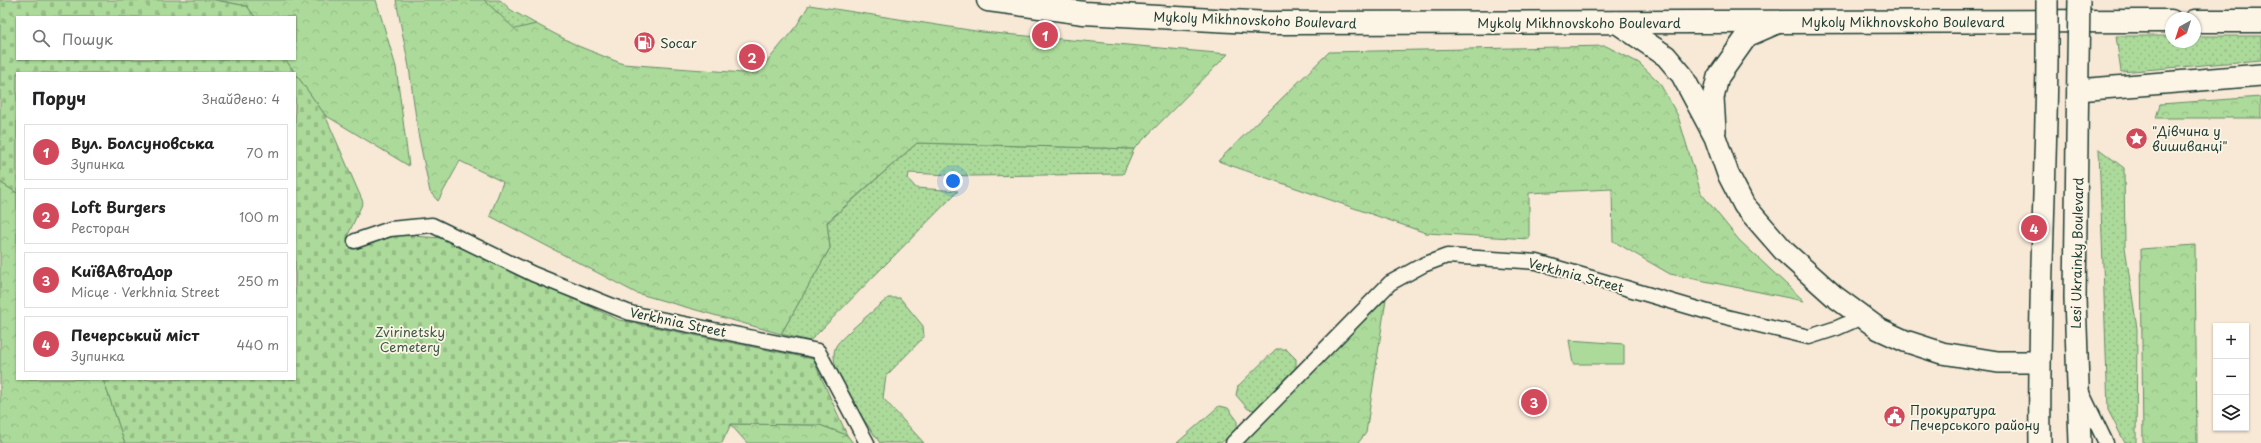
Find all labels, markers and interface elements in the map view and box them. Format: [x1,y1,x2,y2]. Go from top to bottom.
street label: Mykoly Mikhnovskoho Boulevard [1153,6,1357,33]
street label: Mykoly Mikhnovskoho Boulevard [1801,12,2005,31]
north arrow [2165,12,2201,48]
street label: Mykoly Mikhnovskoho Boulevard [1477,13,1681,32]
search box [16,16,296,60]
pin: 1 [1032,20,1058,50]
icon: search [30,27,52,49]
text: Пошук [62,27,113,50]
fuel station icon: Socar [631,30,657,56]
place label: Socar [660,33,697,52]
pin: 2 [739,42,765,72]
text: Поруч [32,85,86,111]
text: Знайдено: 4 [202,89,280,108]
place label: "Дівчина у вишиванці" [2152,121,2228,155]
place icon: "Дівчина у вишиванці" [2123,125,2149,151]
text: Вул. Болсуновська [71,131,214,154]
text: 1 [43,143,49,162]
text: 70 m [246,143,279,162]
text: Зупинка [71,154,125,173]
your location [943,171,963,191]
street label: Lesi Ukrainky Boulevard [2066,177,2087,329]
text: Loft Burgers [71,195,166,218]
text: 2 [41,207,51,226]
text: 100 m [239,207,279,226]
pin: 4 [2021,213,2047,243]
text: Ресторан [71,218,130,237]
street label: Verkhnia Street [1526,253,1626,296]
text: КиївАвтоДор [71,259,173,282]
text: 3 [42,271,50,290]
text: 250 m [237,271,279,290]
text: Місце · Verkhnia Street [71,282,220,301]
street label: Verkhnia Street [628,302,728,341]
park label: Zvirinetsky Cemetery [375,322,445,356]
text: Печерський міст [71,323,199,346]
map controls [2213,323,2249,431]
button: + [2213,323,2249,359]
text: 4 [42,335,50,354]
text: 440 m [236,335,279,354]
text: Зупинка [71,346,125,365]
button: − [2213,359,2249,395]
pin: 3 [1521,387,1547,417]
button: layers [2213,395,2249,431]
place label: Прокуратура Печерського району [1910,400,2040,434]
public building icon: Прокуратура Печерського району [1881,404,1907,430]

